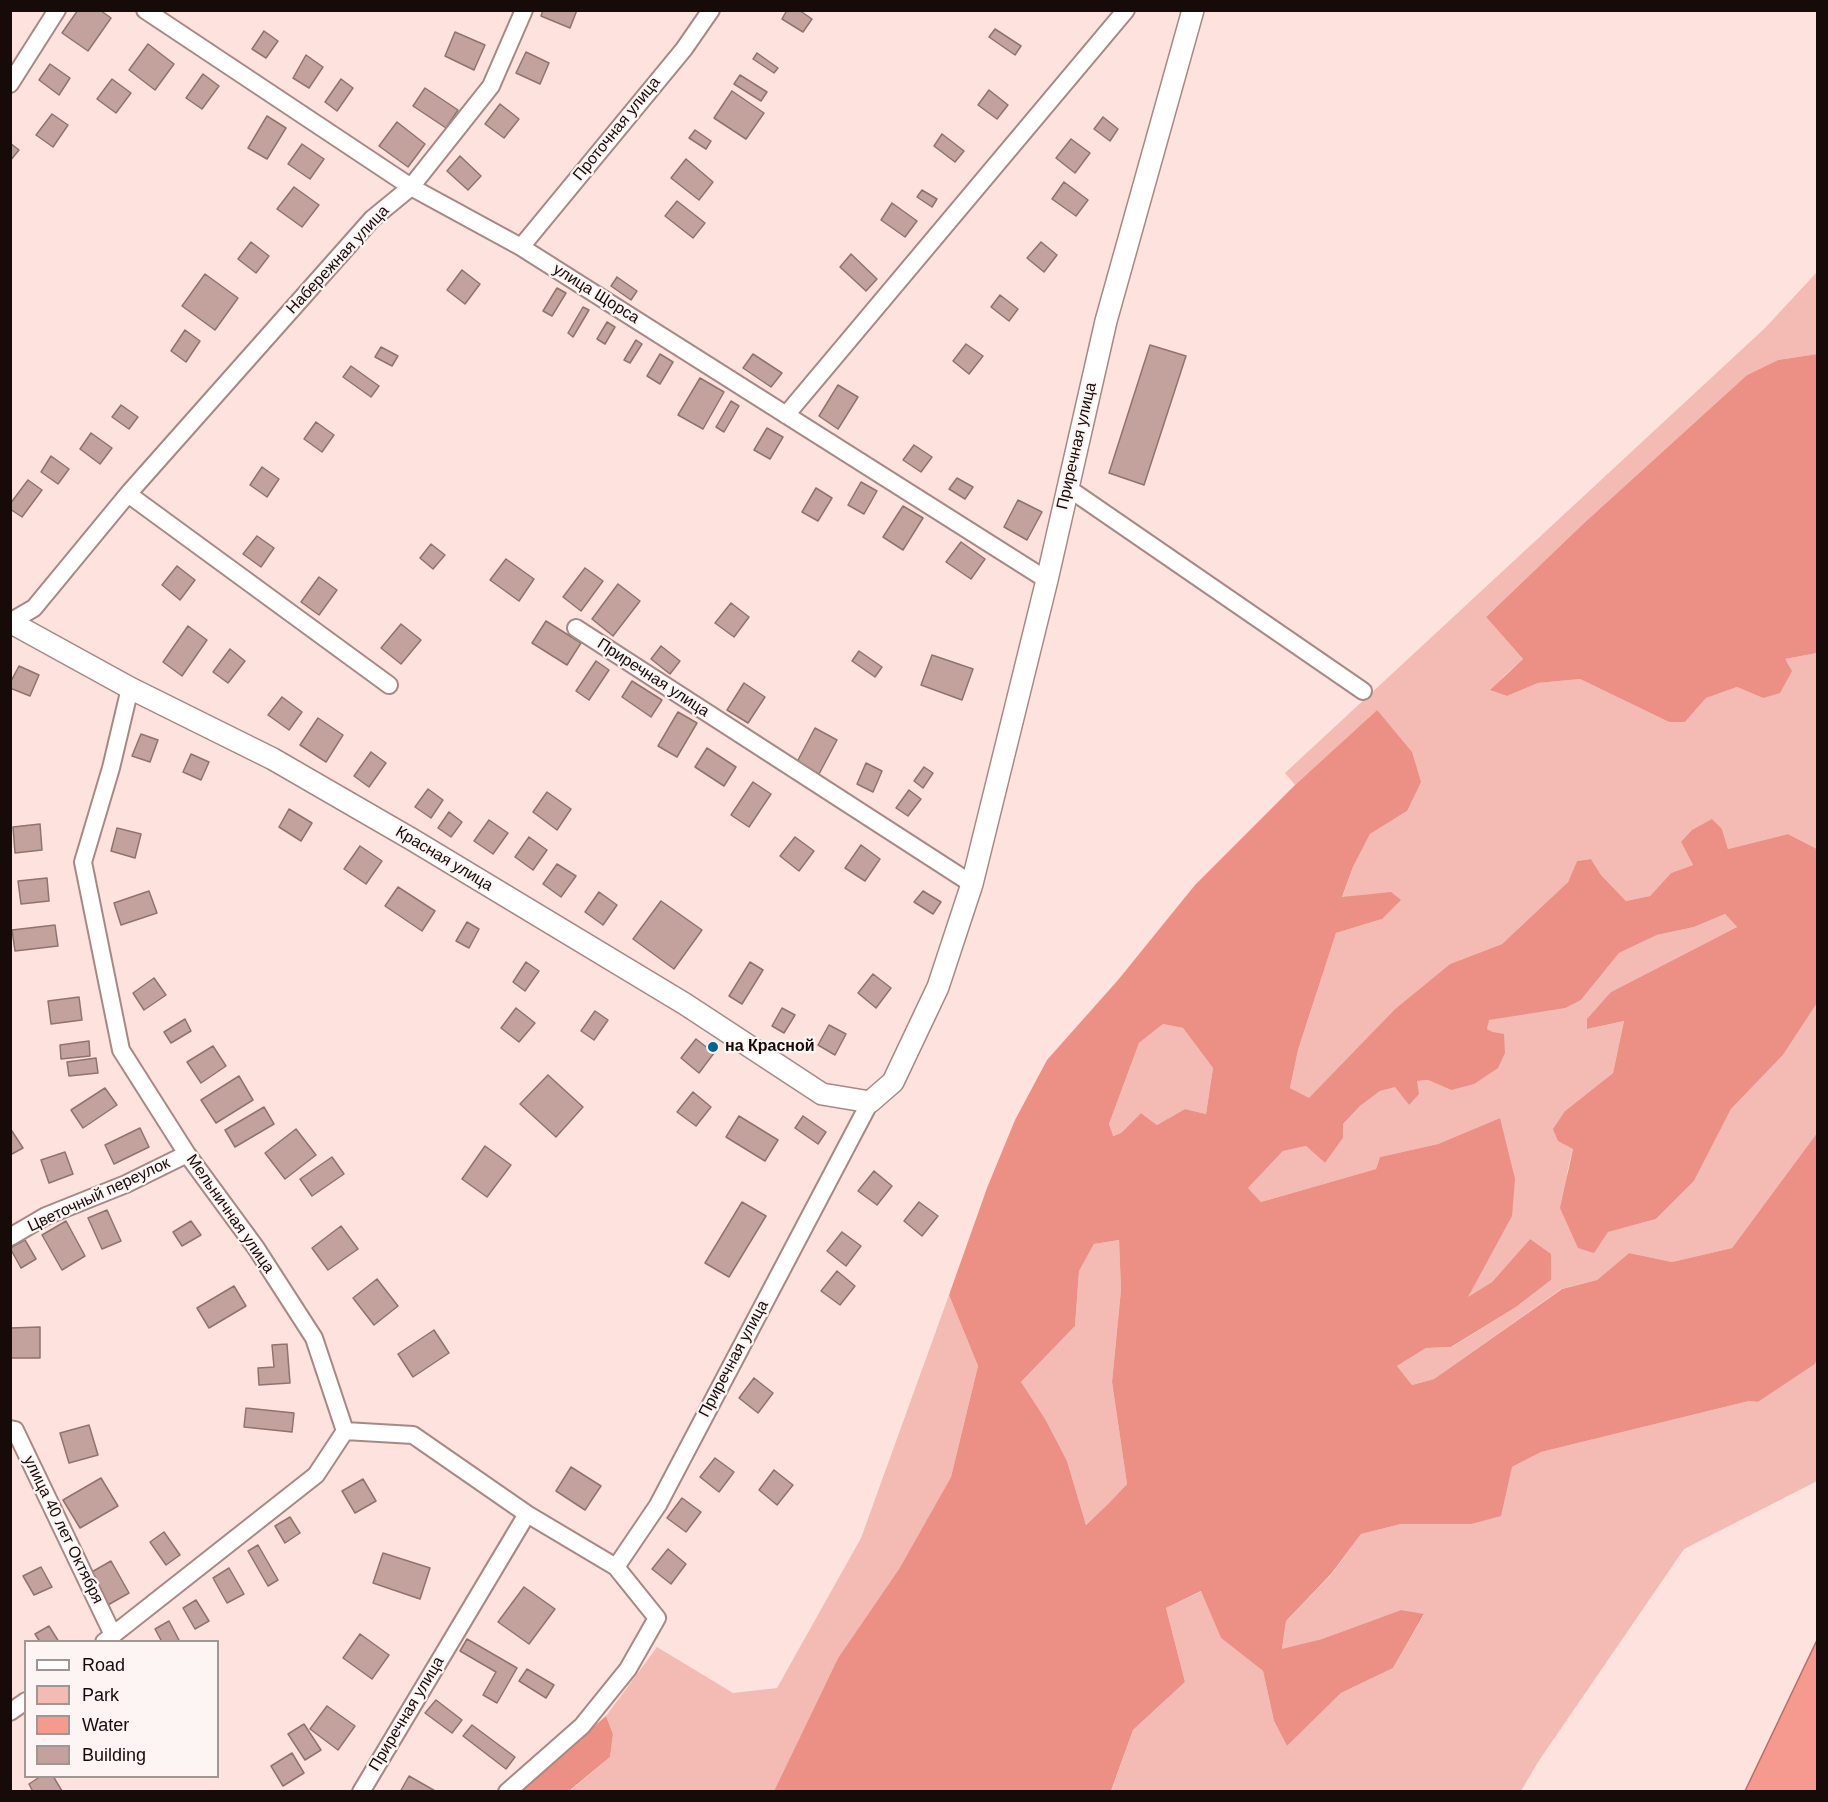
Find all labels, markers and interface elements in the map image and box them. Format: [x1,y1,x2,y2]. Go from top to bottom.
street label: Проточная улица [569,73,665,185]
street label: Набережная улица [283,202,393,318]
street label: улица Щорса [549,260,643,328]
street label: Приречная улица [1053,381,1101,511]
street label: Приречная улица [593,635,713,721]
street label: Красная улица [392,822,496,896]
place label: на Красной [725,1037,815,1057]
marker: на Красной [706,1040,720,1054]
street label: Мельничная улица [182,1151,278,1277]
street label: Цветочный переулок [25,1154,173,1236]
street label: Приречная улица [695,1297,773,1421]
street label: улица 40 лет Октября [19,1453,107,1607]
legend [24,1640,219,1778]
street label: Приречная улица [365,1653,449,1775]
text: Road [82,1655,125,1675]
text: Park [82,1685,119,1705]
text: Water [82,1715,129,1735]
text: Building [82,1745,146,1765]

